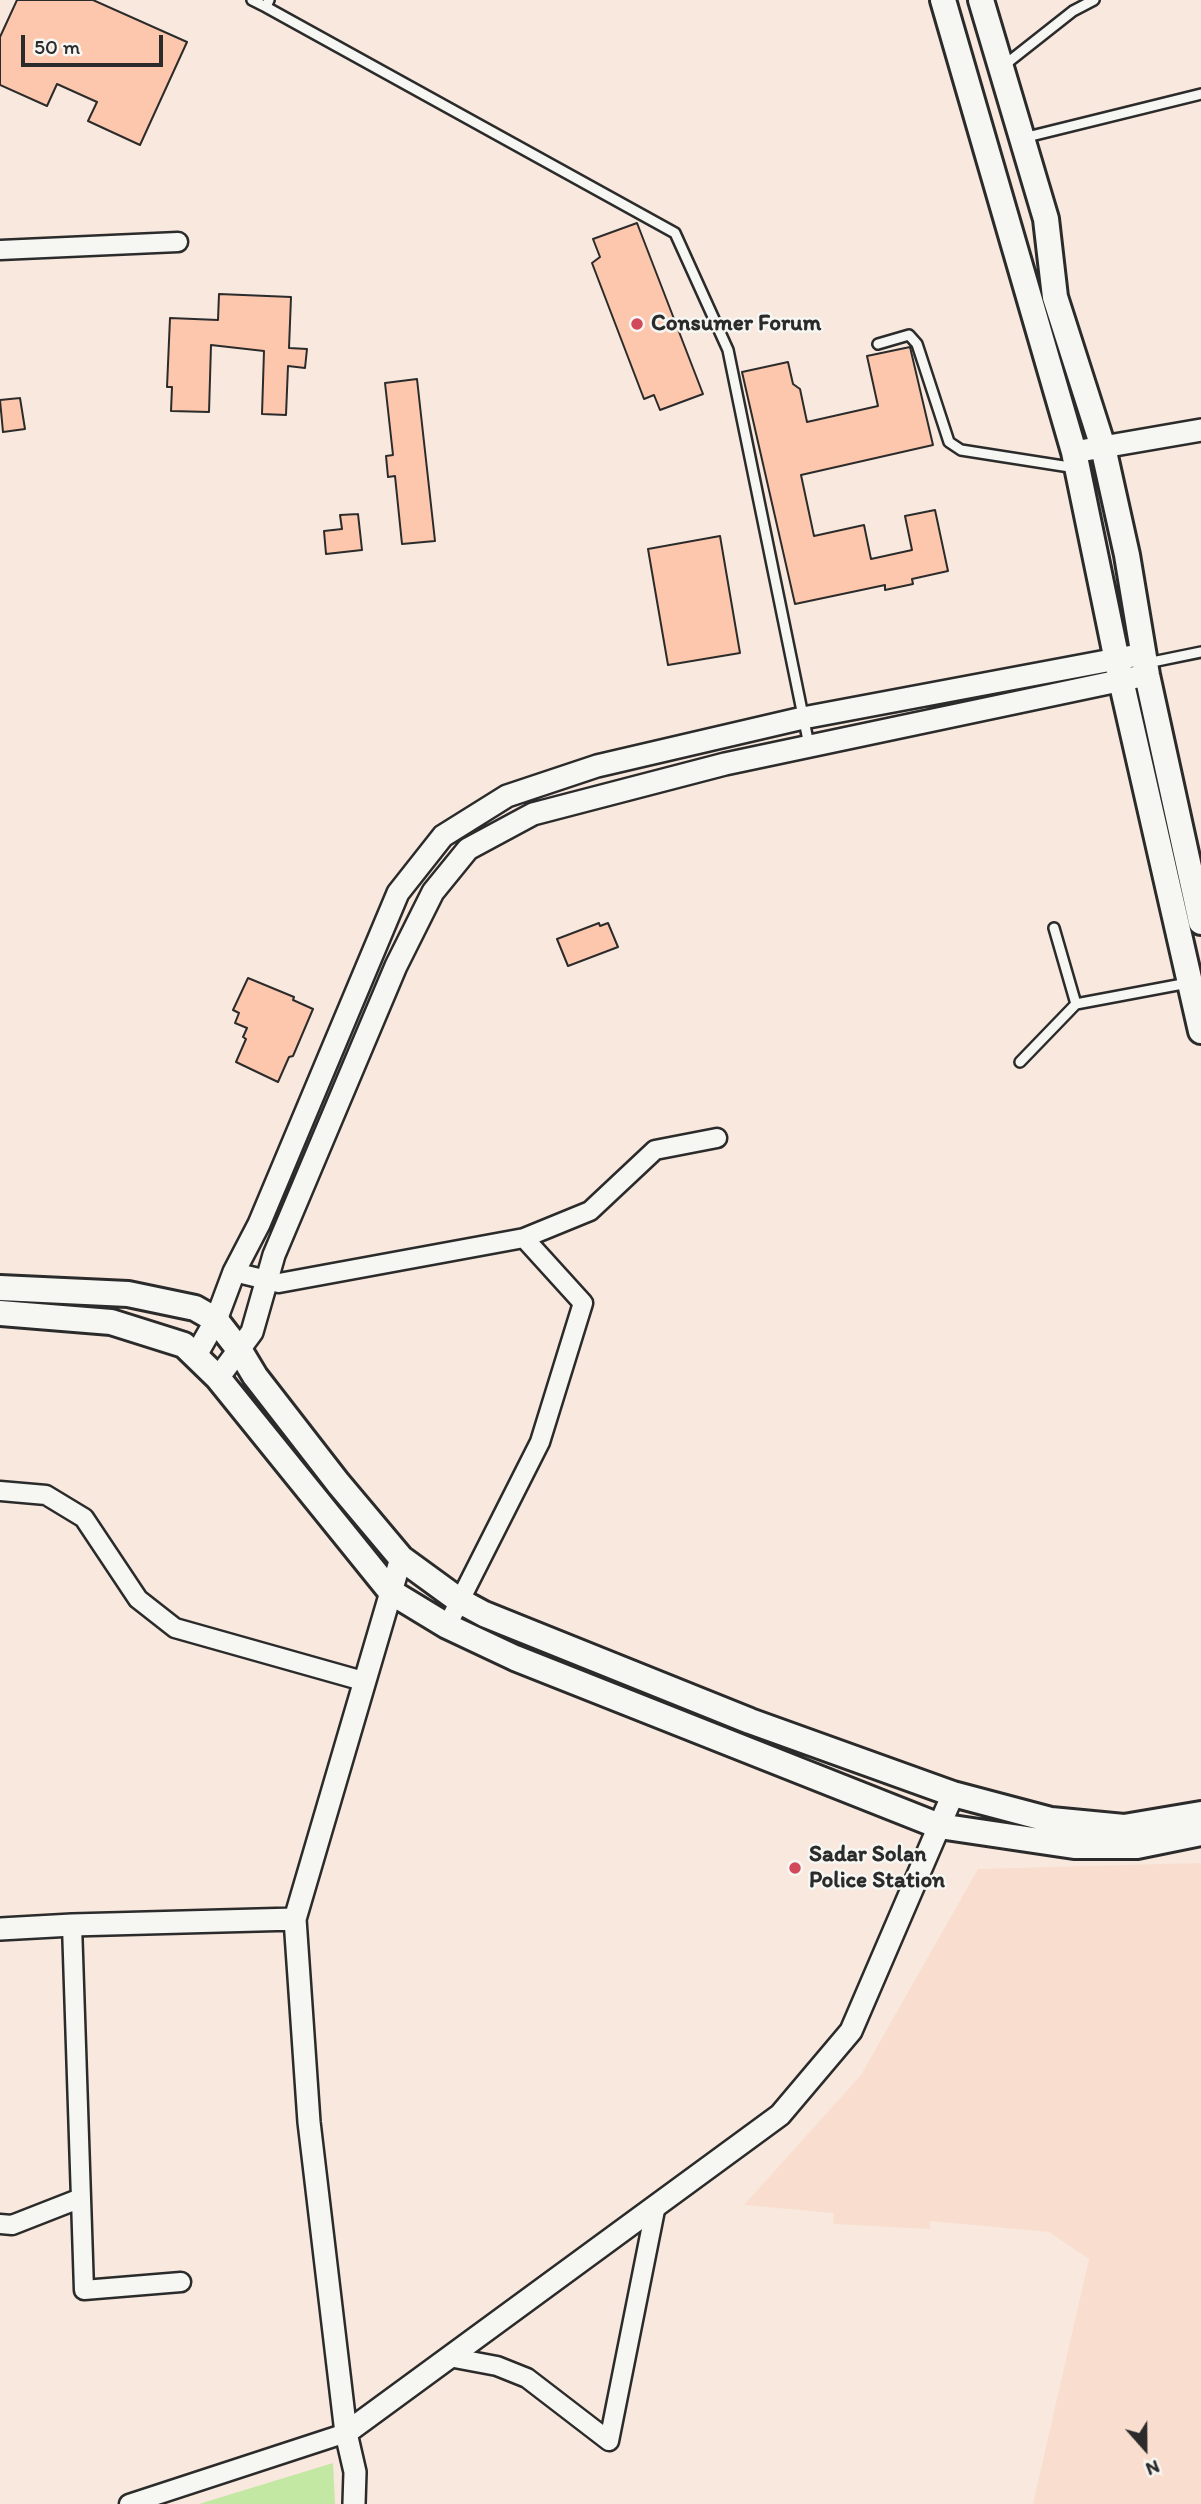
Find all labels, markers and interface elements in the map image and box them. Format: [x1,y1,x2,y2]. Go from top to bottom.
scale bar [24,21,166,65]
text: 50 m [34,34,80,59]
place label: Consumer Forum [651,310,821,338]
marker: Consumer Forum [629,316,645,332]
place label: Sadar Solan Police Station [809,1841,945,1895]
marker: Sadar Solan Police Station [787,1860,803,1876]
north arrow [1110,2413,1180,2483]
text: N [1143,2455,1163,2481]

